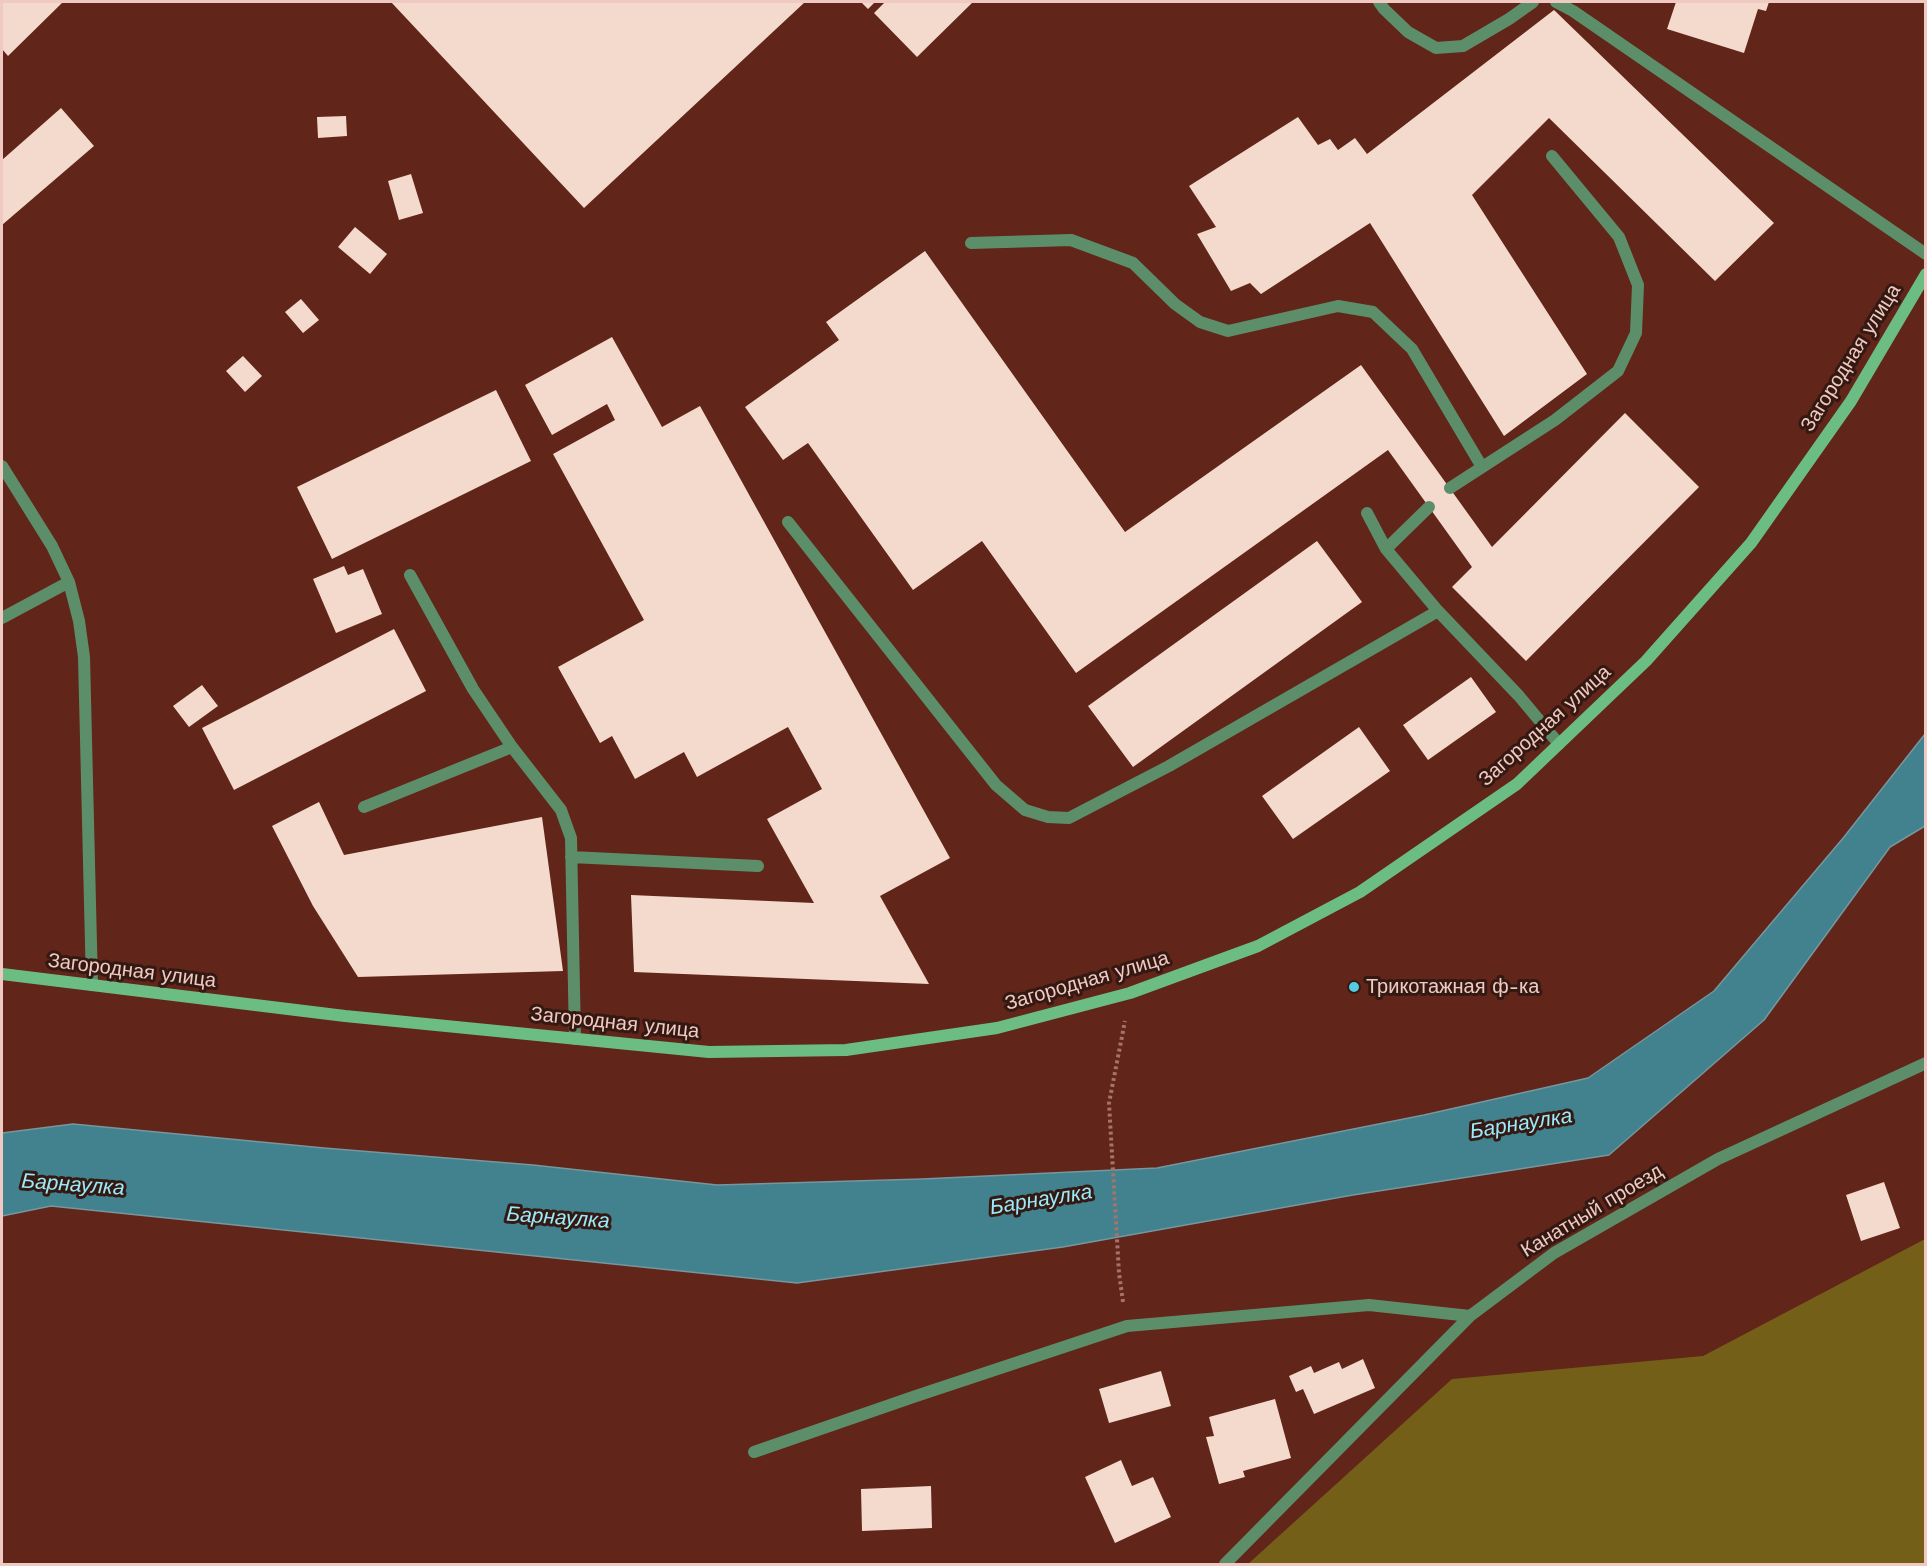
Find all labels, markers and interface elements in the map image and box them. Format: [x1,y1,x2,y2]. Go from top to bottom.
street label: Загородная улица [1796,280,1906,436]
street label: Загородная улица [1474,660,1616,792]
street label: Загородная улица [1002,946,1172,1016]
street label: Загородная улица [46,949,218,993]
place label: Трикотажная ф-ка [1366,975,1539,999]
marker: Трикотажная ф-ка [1347,980,1361,994]
street label: Загородная улица [529,1002,701,1044]
water label: Барнаулка [1468,1103,1574,1145]
street label: Канатный проезд [1517,1159,1667,1263]
water label: Барнаулка [21,1169,125,1201]
water label: Барнаулка [988,1179,1094,1221]
water label: Барнаулка [506,1202,610,1234]

